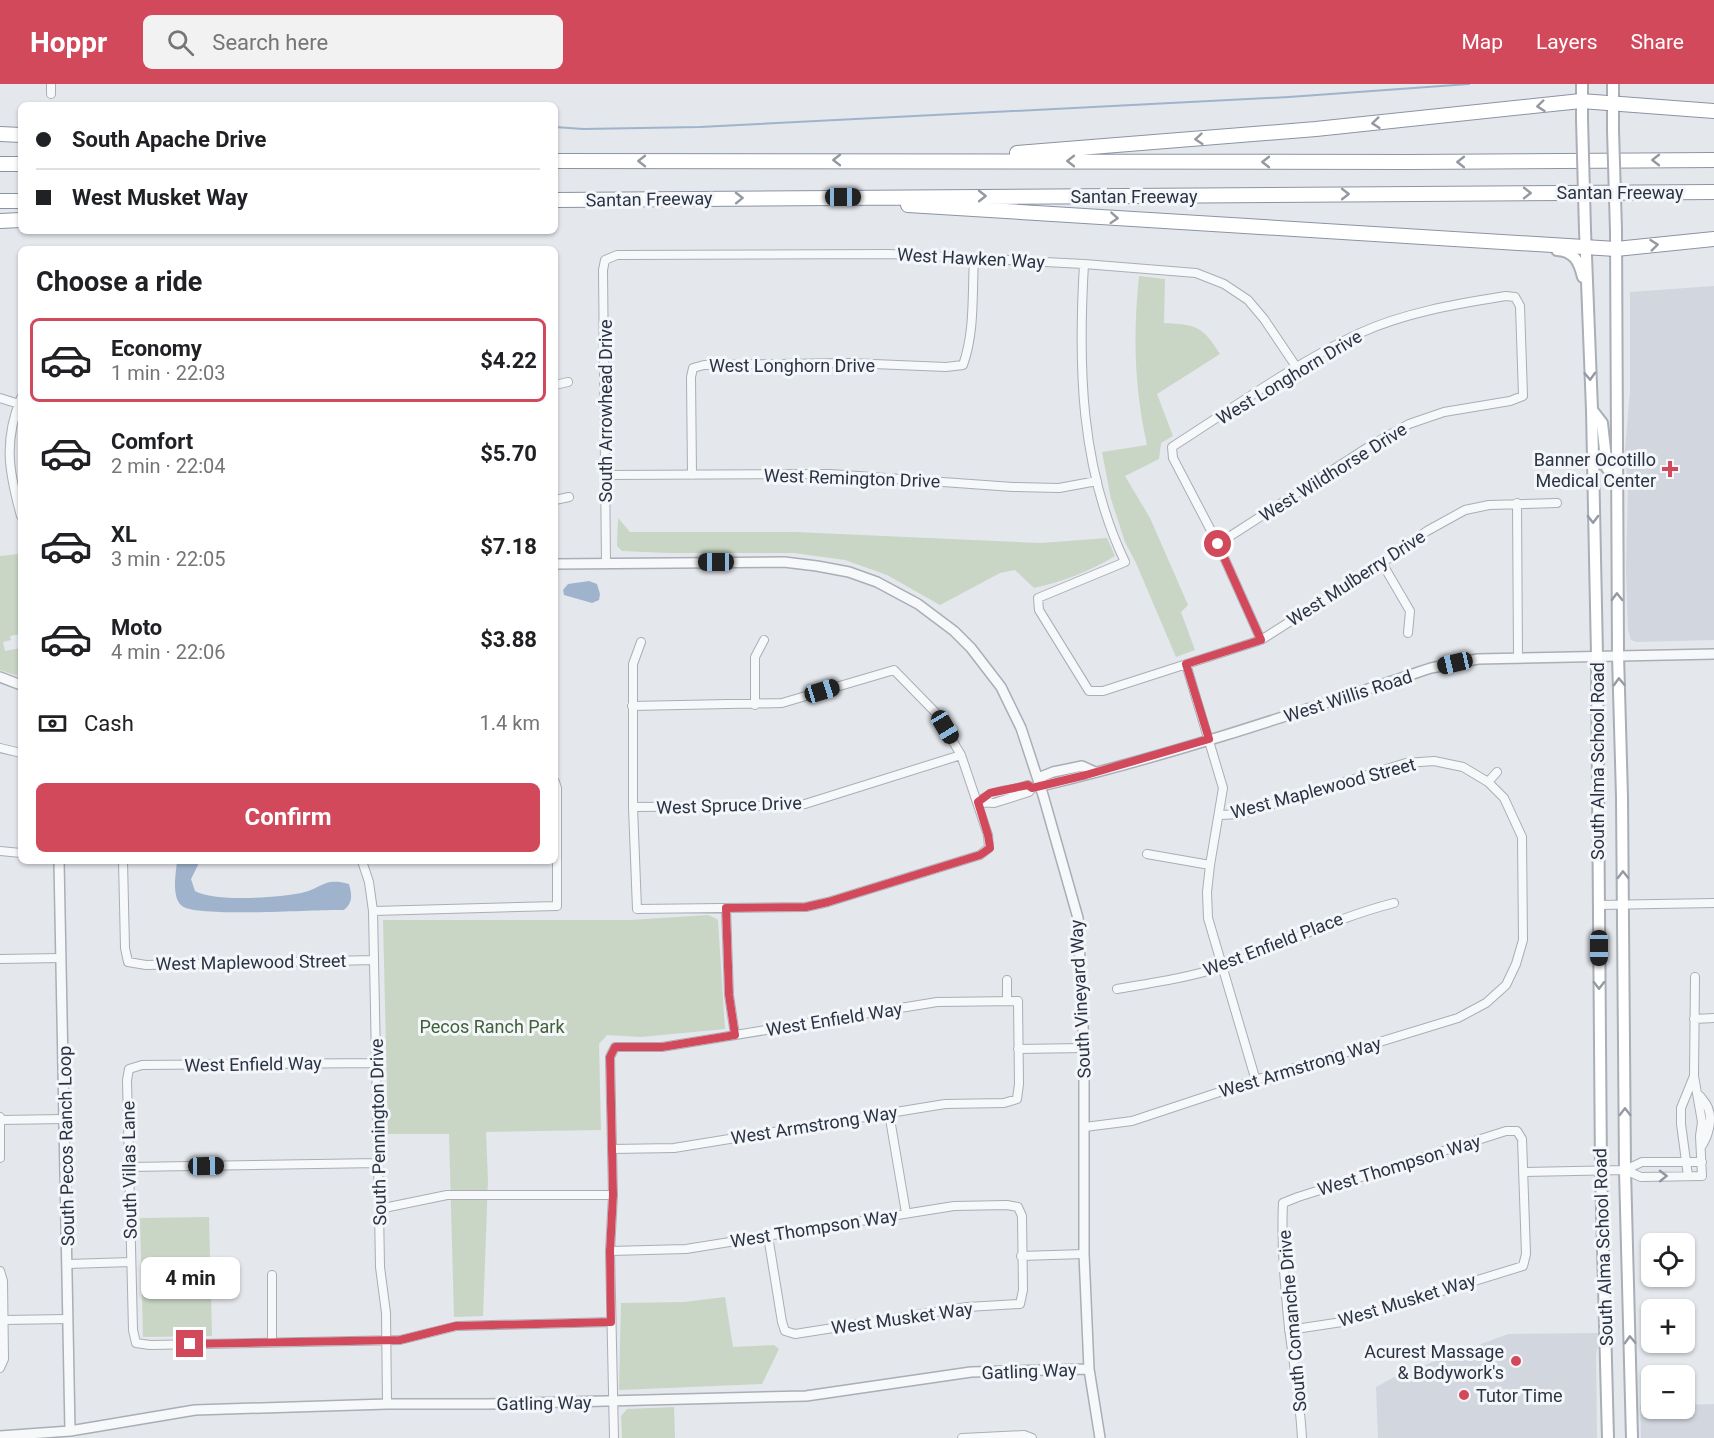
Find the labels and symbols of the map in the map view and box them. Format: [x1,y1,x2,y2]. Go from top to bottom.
one-way arrow [1537,99,1546,111]
one-way arrow [1371,116,1380,129]
one-way arrow [1194,132,1203,145]
one-way arrow [833,154,842,166]
one-way arrow [1651,154,1660,166]
one-way arrow [638,155,647,167]
one-way arrow [1066,155,1075,167]
one-way arrow [1261,156,1270,168]
one-way arrow [1456,156,1465,168]
street label: Santan Freeway [1557,182,1684,203]
street label: Santan Freeway [1071,186,1198,207]
street label: Santan Freeway [585,187,713,211]
one-way arrow [1523,187,1532,199]
car [825,188,861,206]
one-way arrow [1341,188,1350,200]
one-way arrow [978,190,987,202]
one-way arrow [735,192,744,204]
one-way arrow [1109,212,1118,225]
one-way arrow [1649,239,1658,252]
street label: West Hawken Way [897,244,1046,272]
street label: South Arrowhead Drive [595,319,616,503]
street label: West Longhorn Drive [1212,325,1366,429]
street label: West Longhorn Drive [709,355,875,376]
one-way arrow [1584,372,1597,381]
street label: West Wildhorse Drive [1255,418,1411,526]
place label: Banner Ocotillo Medical Center [1534,449,1656,491]
marker: Banner Ocotillo Medical Center [1661,460,1679,478]
street label: West Remington Drive [763,464,941,492]
one-way arrow [1587,514,1600,523]
street label: West Mulberry Drive [1283,526,1429,630]
route start [1204,530,1231,557]
car [698,553,734,571]
one-way arrow [1611,592,1623,601]
car [1435,650,1475,676]
street label: South Alma School Road [1587,662,1608,860]
street label: West Willis Road [1281,665,1415,727]
car [802,677,842,705]
one-way arrow [1612,677,1625,686]
car [928,707,962,747]
street label: West Maplewood Street [1228,753,1418,823]
street label: West Spruce Drive [656,792,802,818]
one-way arrow [1617,870,1629,879]
street label: West Enfield Place [1200,908,1346,980]
street label: South Vineyard Way [1065,919,1095,1079]
car [1590,930,1608,966]
street label: West Maplewood Street [156,950,347,974]
one-way arrow [1593,980,1605,989]
street label: West Enfield Way [764,998,904,1040]
park label: Pecos Ranch Park [419,1016,565,1037]
street label: West Armstrong Way [1216,1032,1384,1102]
street label: South Pennington Drive [366,1038,390,1226]
street label: South Pecos Ranch Loop [54,1046,78,1246]
street label: West Enfield Way [184,1052,322,1076]
street label: South Villas Lane [117,1101,141,1239]
street label: West Armstrong Way [729,1101,899,1149]
one-way arrow [1619,1107,1631,1116]
street label: West Thompson Way [1315,1130,1483,1200]
street label: South Alma School Road [1589,1148,1617,1346]
car [188,1157,224,1175]
one-way arrow [1659,1170,1668,1183]
street label: West Thompson Way [729,1204,900,1252]
street label: South Comanche Drive [1274,1229,1310,1413]
callout: 4 min [140,1257,240,1299]
street label: West Musket Way [1336,1269,1479,1331]
street label: West Musket Way [830,1298,975,1338]
route end [176,1330,203,1357]
one-way arrow [1624,1336,1636,1345]
place label: Acurest Massage & Bodywork's [1364,1341,1504,1383]
marker: Acurest Massage & Bodywork's [1509,1354,1523,1368]
street label: Gatling Way [981,1359,1077,1383]
place label: Tutor Time [1476,1385,1562,1406]
marker: Tutor Time [1457,1388,1471,1402]
street label: Gatling Way [496,1392,592,1414]

